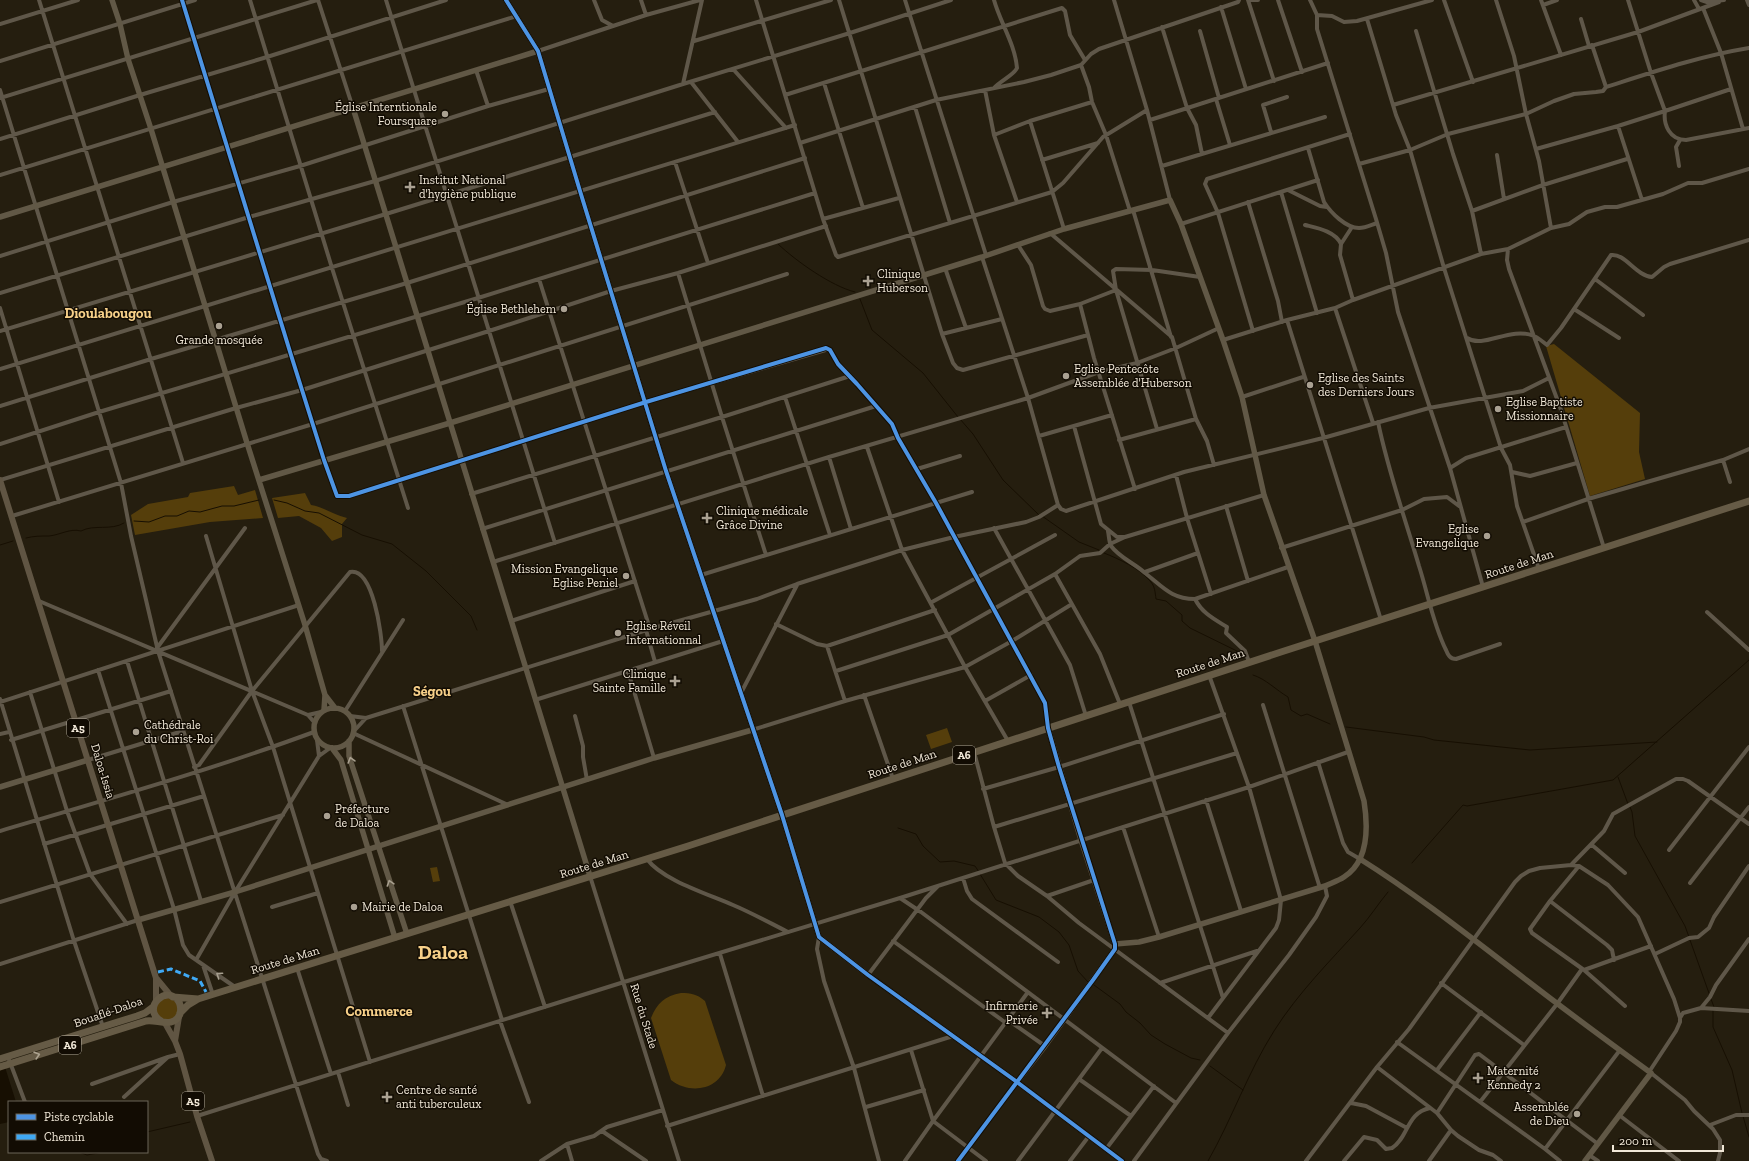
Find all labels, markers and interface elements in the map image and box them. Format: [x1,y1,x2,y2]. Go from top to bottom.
place label: Église Interntionale Foursquare [335,99,437,128]
marker: Église Interntionale Foursquare [440,109,450,119]
place label: Institut National d'hygiène publique [419,173,516,201]
marker: Institut National d'hygiène publique [404,181,416,193]
place label: Clinique Huberson [877,267,928,295]
marker: Clinique Huberson [862,275,874,287]
place label: Église Bethlehem [467,301,557,316]
marker: Église Bethlehem [559,304,569,314]
district label: Dioulabougou [64,305,152,322]
marker: Grande mosquée [214,321,224,331]
place label: Grande mosquée [175,333,263,347]
place label: Eglise Pentecôte Assemblée d'Huberson [1074,362,1192,390]
marker: Eglise Pentecôte Assemblée d'Huberson [1061,371,1071,381]
place label: Eglise des Saints des Derniers Jours [1318,371,1414,399]
marker: Eglise des Saints des Derniers Jours [1305,380,1315,390]
place label: Eglise Baptiste Missionnaire [1506,395,1583,423]
marker: Eglise Baptiste Missionnaire [1493,404,1503,414]
place label: Clinique médicale Grâce Divine [716,504,809,532]
marker: Clinique médicale Grâce Divine [701,512,713,524]
place label: Eglise Evangelique [1416,522,1479,550]
marker: Eglise Evangelique [1482,531,1492,541]
street label: Route de Man [1483,546,1555,582]
place label: Mission Evangelique Eglise Peniel [511,562,618,590]
marker: Mission Evangelique Eglise Peniel [621,571,631,581]
place label: Eglise Réveil Internationnal [626,619,701,647]
marker: Eglise Réveil Internationnal [613,628,623,638]
street label: Route de Man [1174,645,1246,681]
place label: Clinique Sainte Famille [593,667,666,695]
marker: Clinique Sainte Famille [669,675,681,687]
district label: Ségou [413,683,451,700]
place label: Cathédrale du Christ-Roi [144,718,214,746]
road number: A5 [67,719,89,737]
marker: Cathédrale du Christ-Roi [131,727,141,737]
street label: Daloa-Issia [88,742,118,800]
street label: Route de Man [866,746,938,782]
road number: A6 [953,746,975,764]
one-way arrow [347,756,356,763]
place label: Préfecture de Daloa [335,802,390,830]
marker: Préfecture de Daloa [322,811,332,821]
street label: Route de Man [558,847,630,881]
one-way arrow [387,880,395,887]
place label: Mairie de Daloa [362,900,443,914]
marker: Mairie de Daloa [349,902,359,912]
district label: Daloa [418,940,468,964]
street label: Route de Man [249,943,321,977]
one-way arrow [216,972,223,980]
street label: Rue du Stade [627,982,661,1051]
street label: Bouaflé-Daloa [72,994,144,1030]
place label: Infirmerie Privée [985,999,1038,1027]
district label: Commerce [345,1003,413,1020]
marker: Infirmerie Privée [1041,1007,1053,1019]
road number: A6 [59,1036,81,1054]
one-way arrow [34,1051,41,1060]
place label: Maternité Kennedy 2 [1487,1064,1541,1092]
marker: Maternité Kennedy 2 [1472,1072,1484,1084]
place label: Centre de santé anti tuberculeux [396,1083,482,1111]
marker: Centre de santé anti tuberculeux [381,1091,393,1103]
road number: A5 [182,1092,204,1110]
place label: Assemblée de Dieu [1514,1100,1569,1128]
legend [8,1101,148,1153]
marker: Assemblée de Dieu [1572,1109,1582,1119]
text: Piste cyclable [44,1110,114,1124]
scale bar [1613,1127,1723,1153]
text: Chemin [44,1130,85,1144]
text: 200 m [1619,1134,1653,1148]

